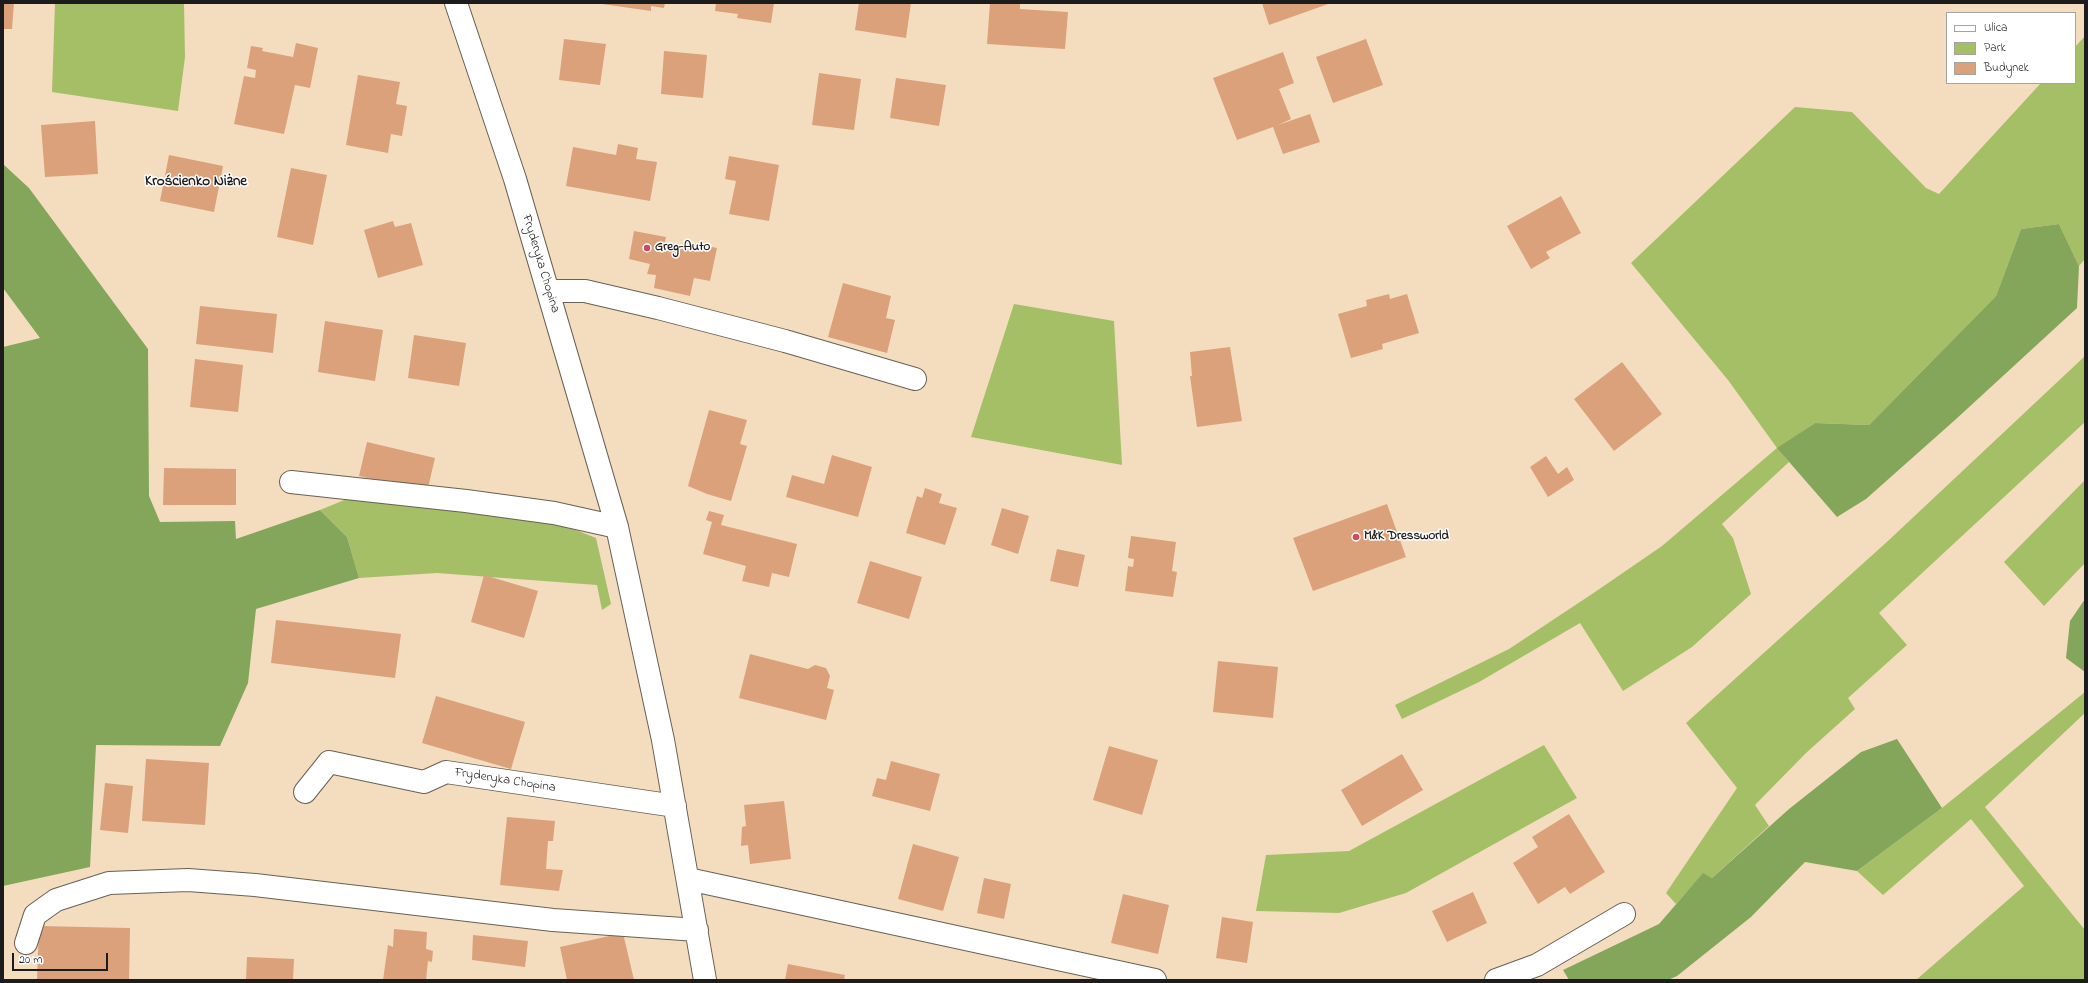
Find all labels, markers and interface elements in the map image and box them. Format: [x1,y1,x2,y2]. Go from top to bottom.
legend [1946,12,2076,84]
text: Ulica [1984,19,2008,37]
text: Park [1984,39,2006,57]
text: Budynek [1984,59,2029,77]
district label: Krościenko Niżne [145,174,247,192]
street label: Fryderyka Chopina [518,213,562,315]
place label: Greg-Auto [655,240,710,256]
marker: Greg-Auto [642,243,652,253]
place label: M&K Dressworld [1364,529,1449,545]
marker: M&K Dressworld [1351,532,1361,542]
street label: Fryderyka Chopina [453,765,557,797]
scale bar [14,945,110,971]
text: 20 m [19,951,42,969]

